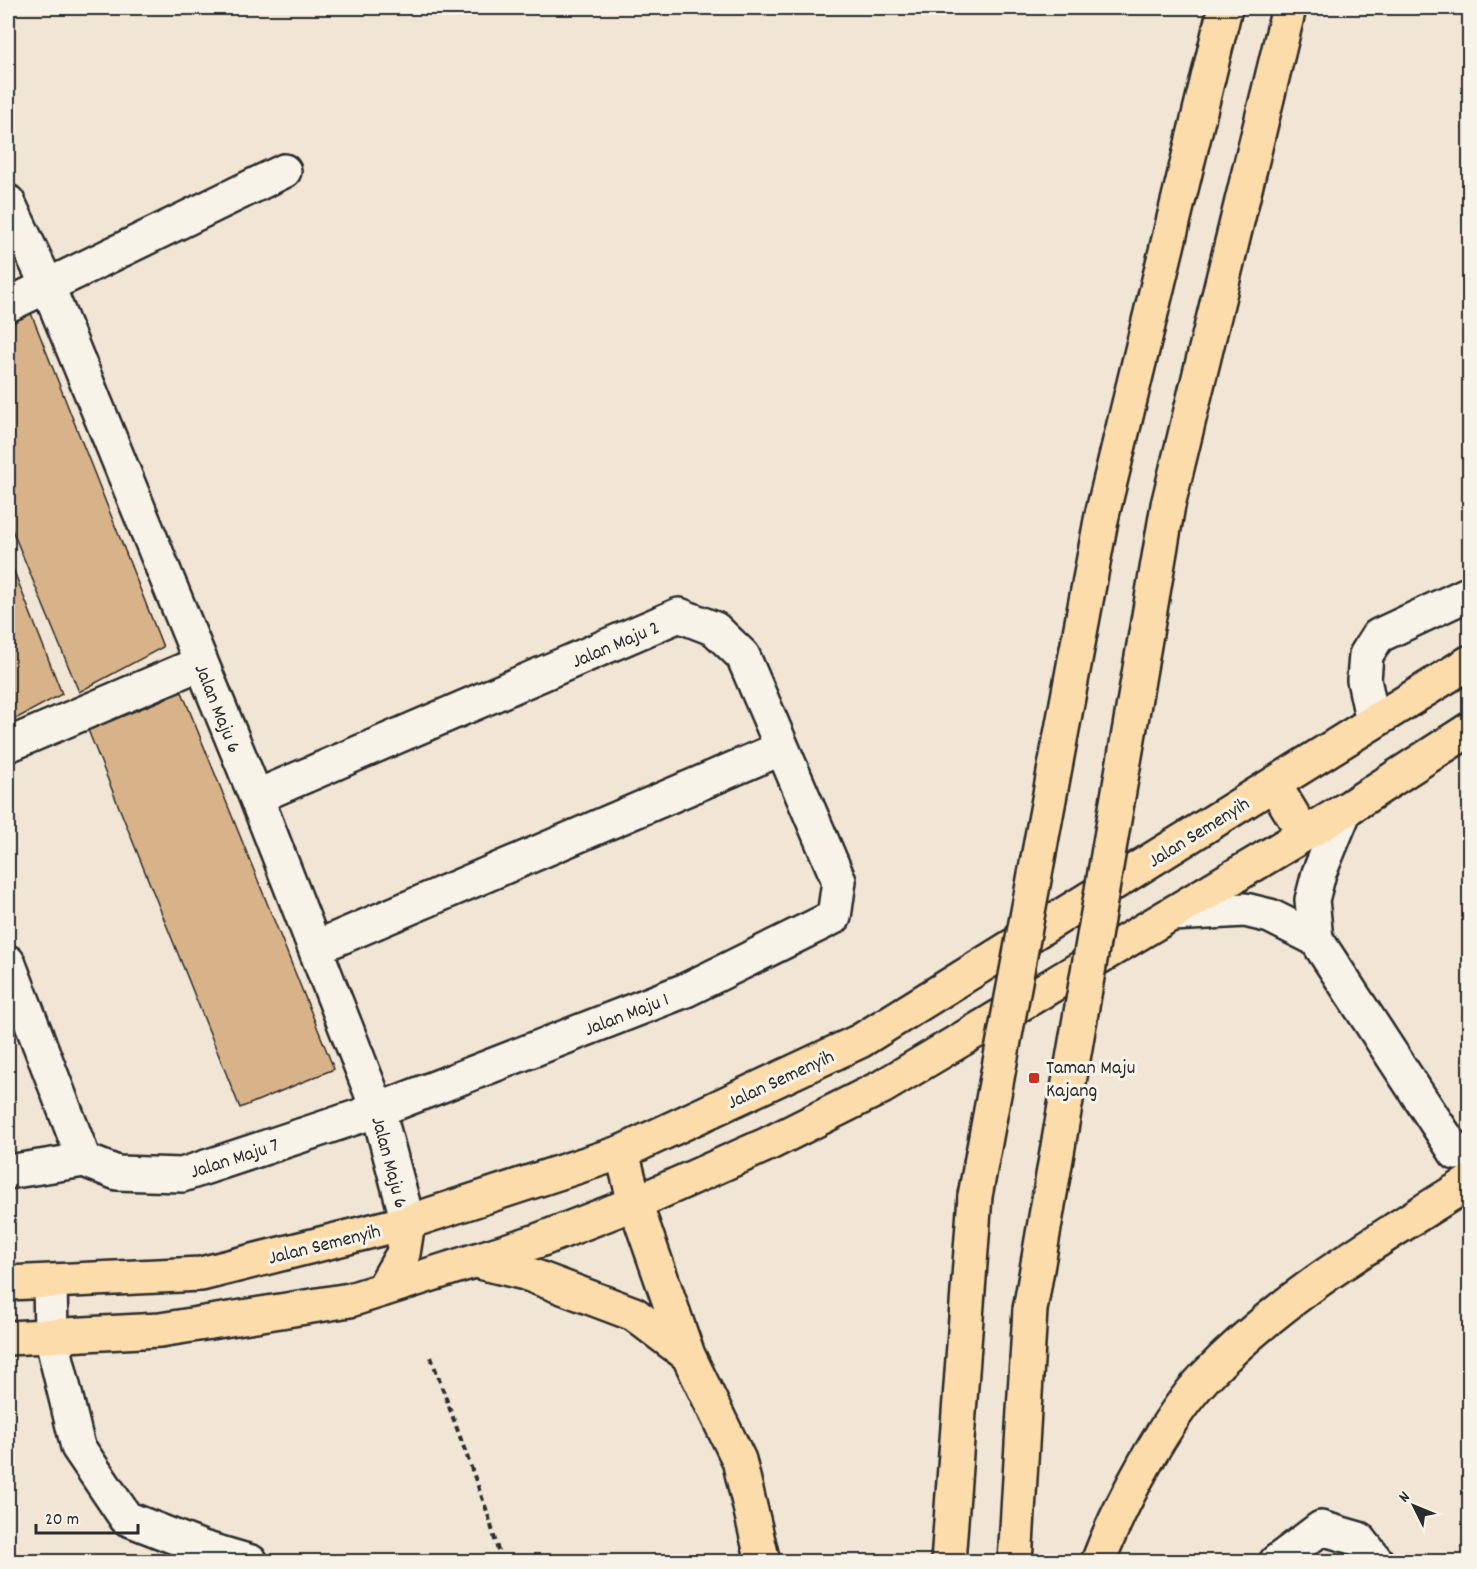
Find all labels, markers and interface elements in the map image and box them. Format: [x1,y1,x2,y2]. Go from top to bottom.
street label: Jalan Maju 2 [568,615,664,677]
street label: Jalan Maju 6 [186,660,247,758]
street label: Jalan Semenyih [1143,791,1256,876]
street label: Jalan Maju 1 [581,987,673,1045]
street label: Jalan Semenyih [723,1044,839,1118]
place label: Taman Maju Kajang [1046,1055,1135,1106]
marker: Taman Maju Kajang [1027,1071,1041,1085]
street label: Jalan Maju 6 [362,1114,414,1212]
street label: Jalan Maju 7 [187,1132,283,1187]
street label: Jalan Semenyih [266,1218,384,1273]
north arrow [1384,1476,1444,1536]
text: N [1394,1487,1416,1508]
scale bar [36,1497,138,1535]
text: 20 m [45,1508,79,1533]

